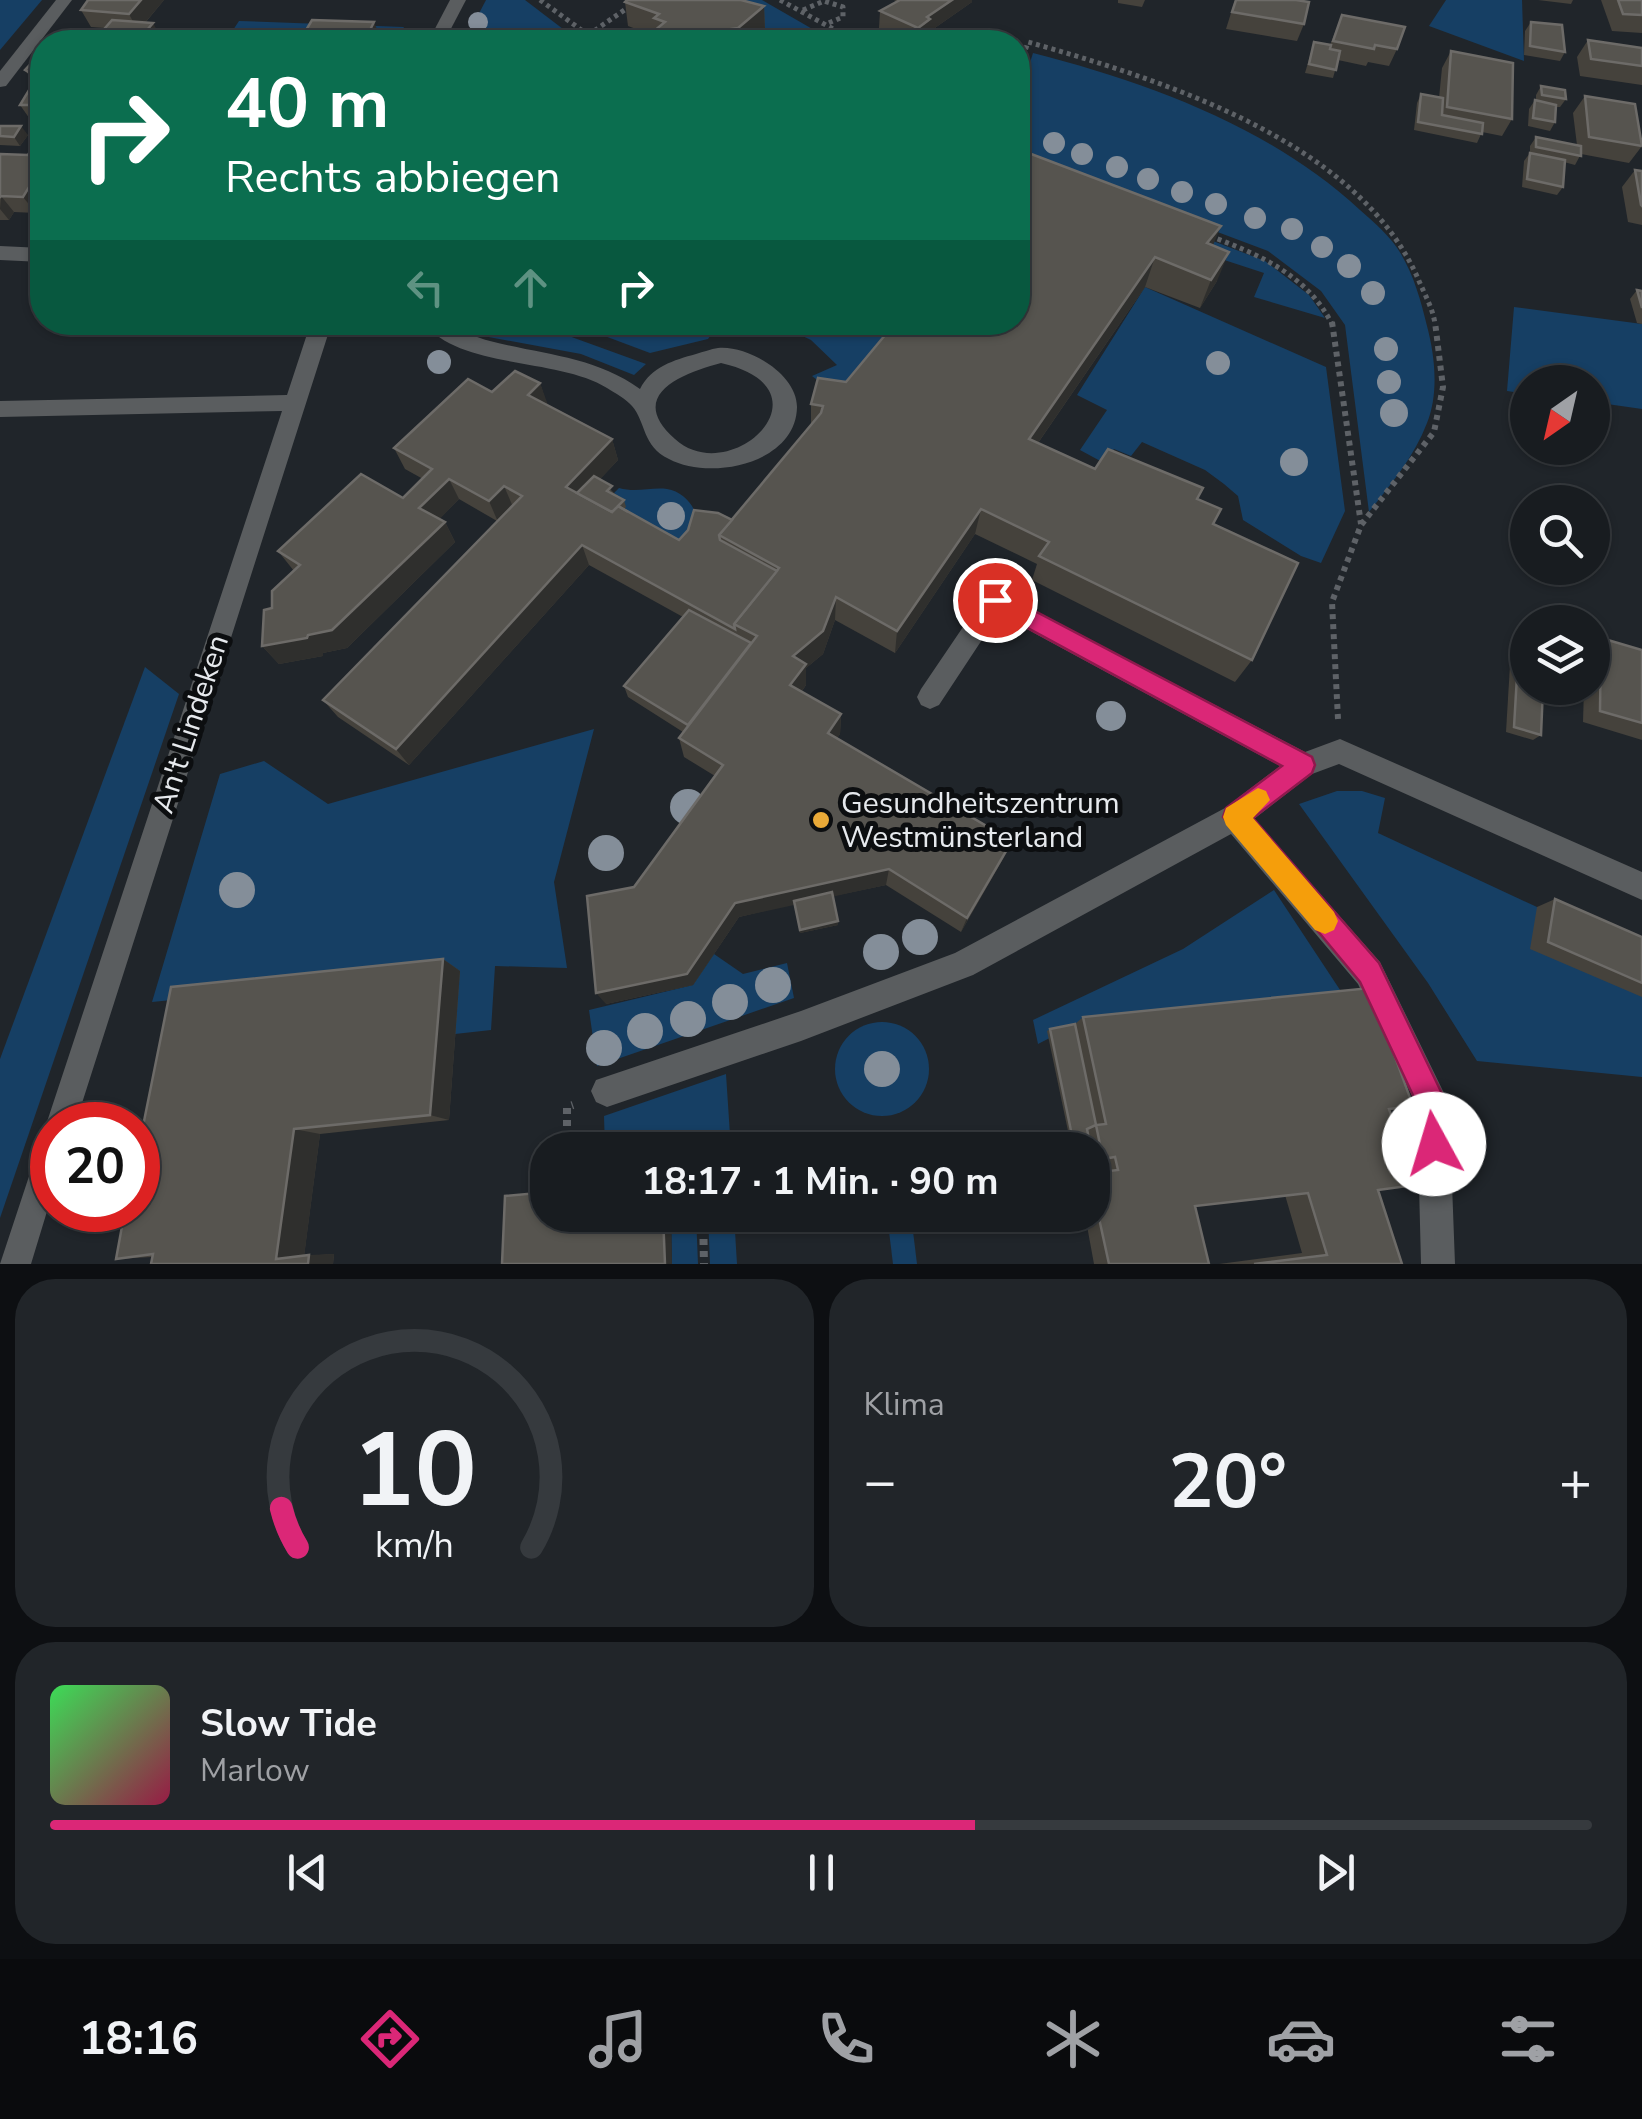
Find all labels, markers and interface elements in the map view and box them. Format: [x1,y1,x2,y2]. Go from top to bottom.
text: 40 m [225,56,389,152]
icon: right [60,70,190,200]
text: Rechts abbiegen [225,147,560,208]
icon: left [398,260,453,315]
icon: ahead [503,260,558,315]
icon: right [608,260,663,315]
north arrow [1510,365,1610,465]
map controls [1510,365,1610,705]
button: search [1510,485,1610,585]
pin [953,558,1038,643]
icon: arrive [968,573,1023,628]
button: layers [1510,605,1610,705]
street label: An't Lindeken [143,630,239,818]
place label: Gesundheitszentrum Westmünsterland [841,783,1120,858]
marker: Gesundheitszentrum Westmünsterland [810,809,832,831]
position arrow [1382,1092,1486,1196]
speed limit sign: 20 [30,1102,160,1232]
text: 18:17 · 1 Min. · 90 m [641,1156,999,1207]
text: Klima [864,1383,945,1426]
text: 10 [352,1400,477,1542]
text: 20° [1169,1431,1287,1533]
text: − [864,1444,897,1519]
text: + [1559,1444,1592,1519]
text: km/h [375,1521,454,1570]
text: Slow Tide [200,1698,377,1749]
text: Marlow [200,1749,310,1792]
icon: previous [280,1845,335,1900]
icon: pause [794,1845,849,1900]
icon: next [1308,1845,1363,1900]
icon: directions [355,2004,425,2074]
icon: music [583,2004,653,2074]
icon: phone [811,2004,881,2074]
icon: climate [1038,2004,1108,2074]
icon: car [1266,2004,1336,2074]
icon: filters [1493,2004,1563,2074]
text: 18:16 [79,2009,198,2070]

